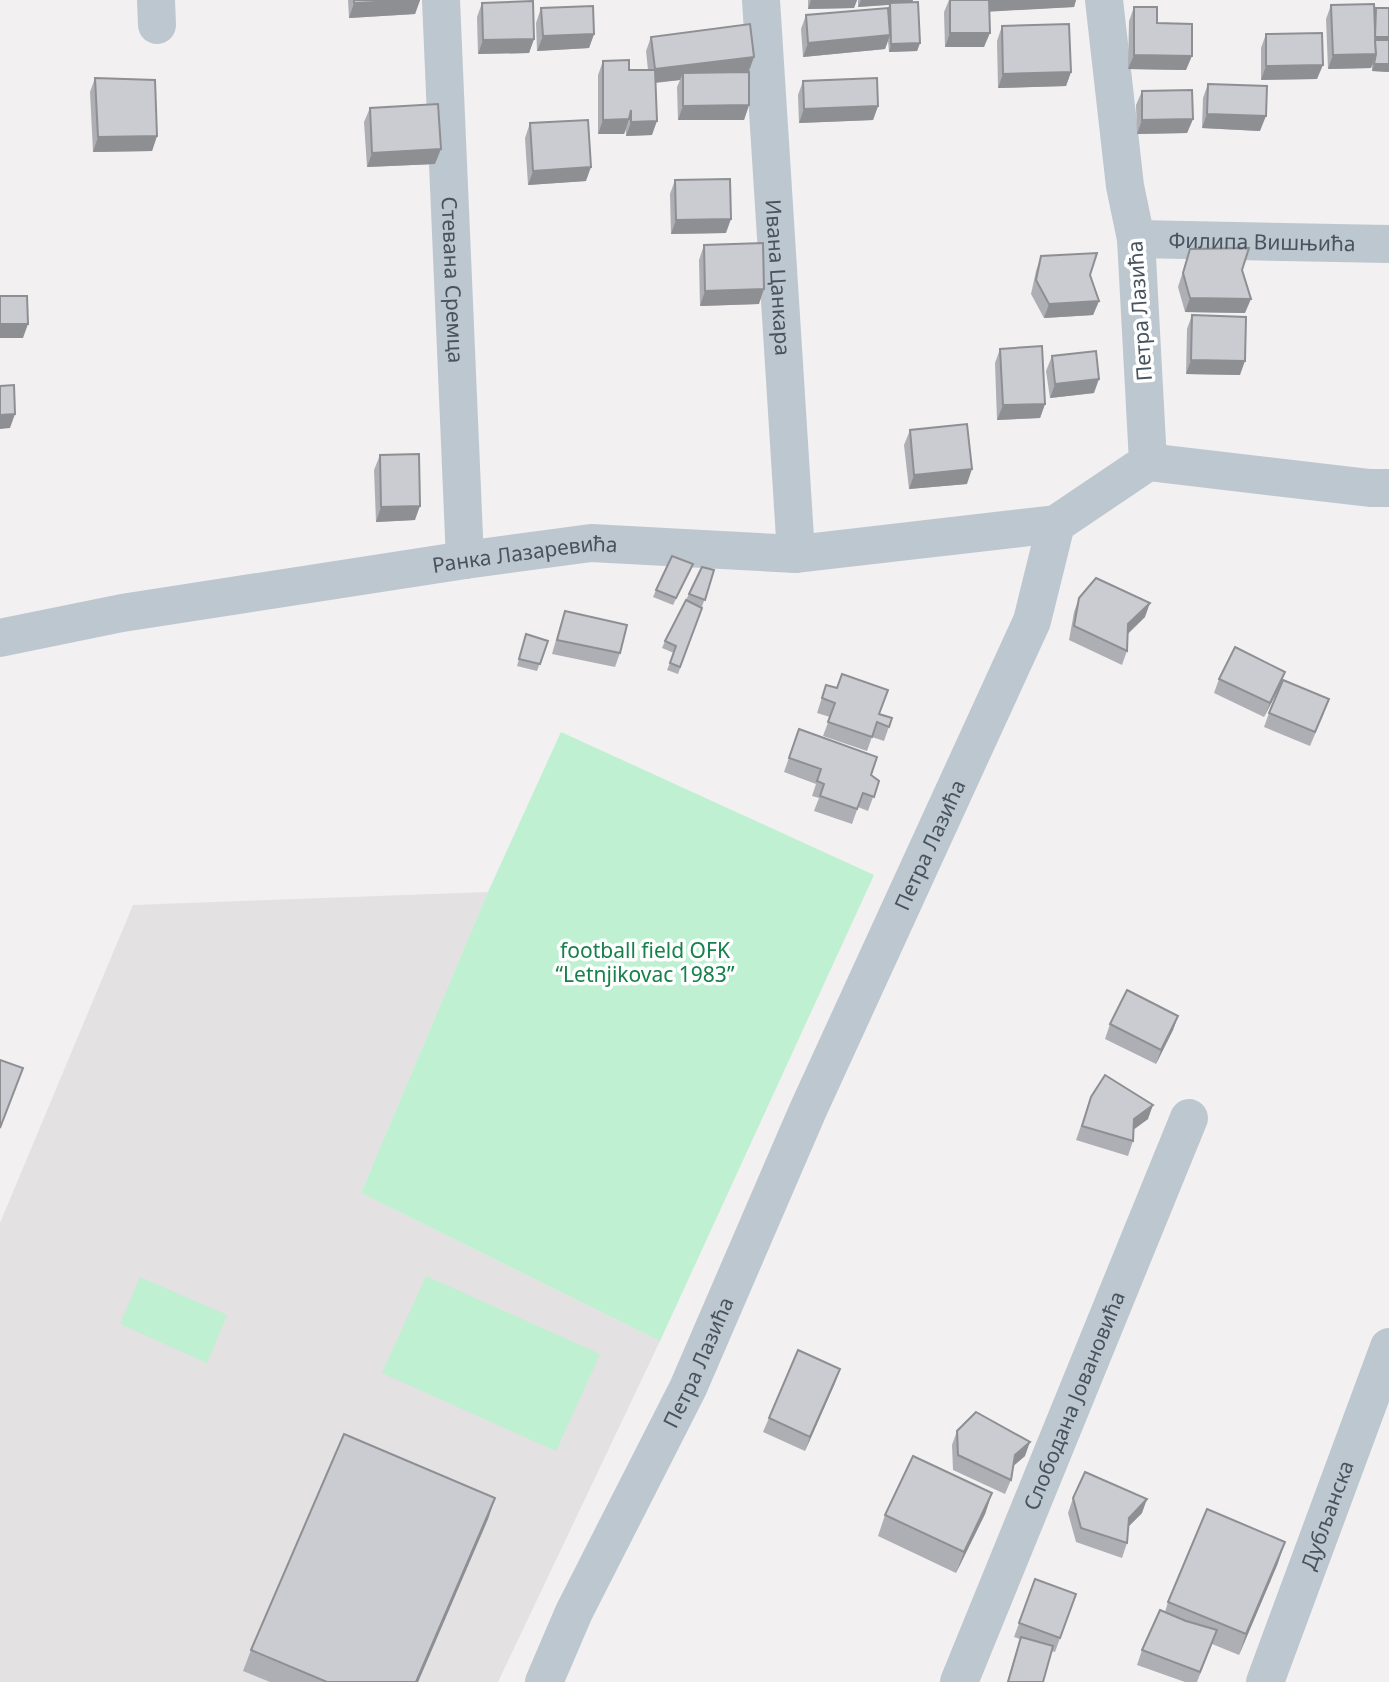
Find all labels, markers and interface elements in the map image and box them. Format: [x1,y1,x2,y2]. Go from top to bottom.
street label: Стевана Сремца [435,196,471,364]
street label: Ивана Цанкара [760,198,797,356]
street label: Филипа Вишњића [1168,226,1356,257]
street label: Петра Лазића [1120,240,1158,382]
street label: Ранка Лазаревића [430,529,618,579]
street label: Петра Лазића [887,775,972,915]
park label: football field OFK “Letnjikovac 1983” [556,936,735,988]
street label: Слободана Јовановића [1017,1287,1131,1514]
street label: Петра Лазића [656,1293,740,1433]
street label: Дубљанска [1294,1456,1360,1574]

